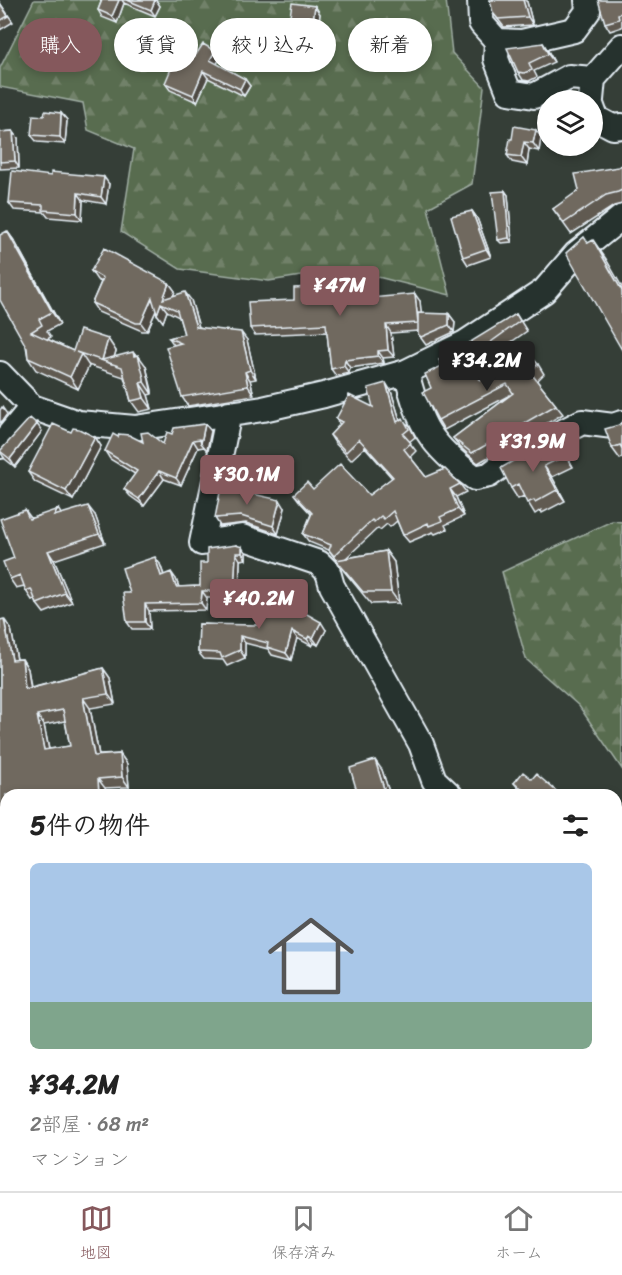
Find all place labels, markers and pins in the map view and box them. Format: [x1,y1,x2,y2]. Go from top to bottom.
pin: ¥47M [304,266,376,317]
pin: ¥34.2M [438,341,536,392]
pin: ¥31.9M [484,422,582,473]
pin: ¥30.1M [198,455,296,506]
pin: ¥40.2M [210,579,308,630]

